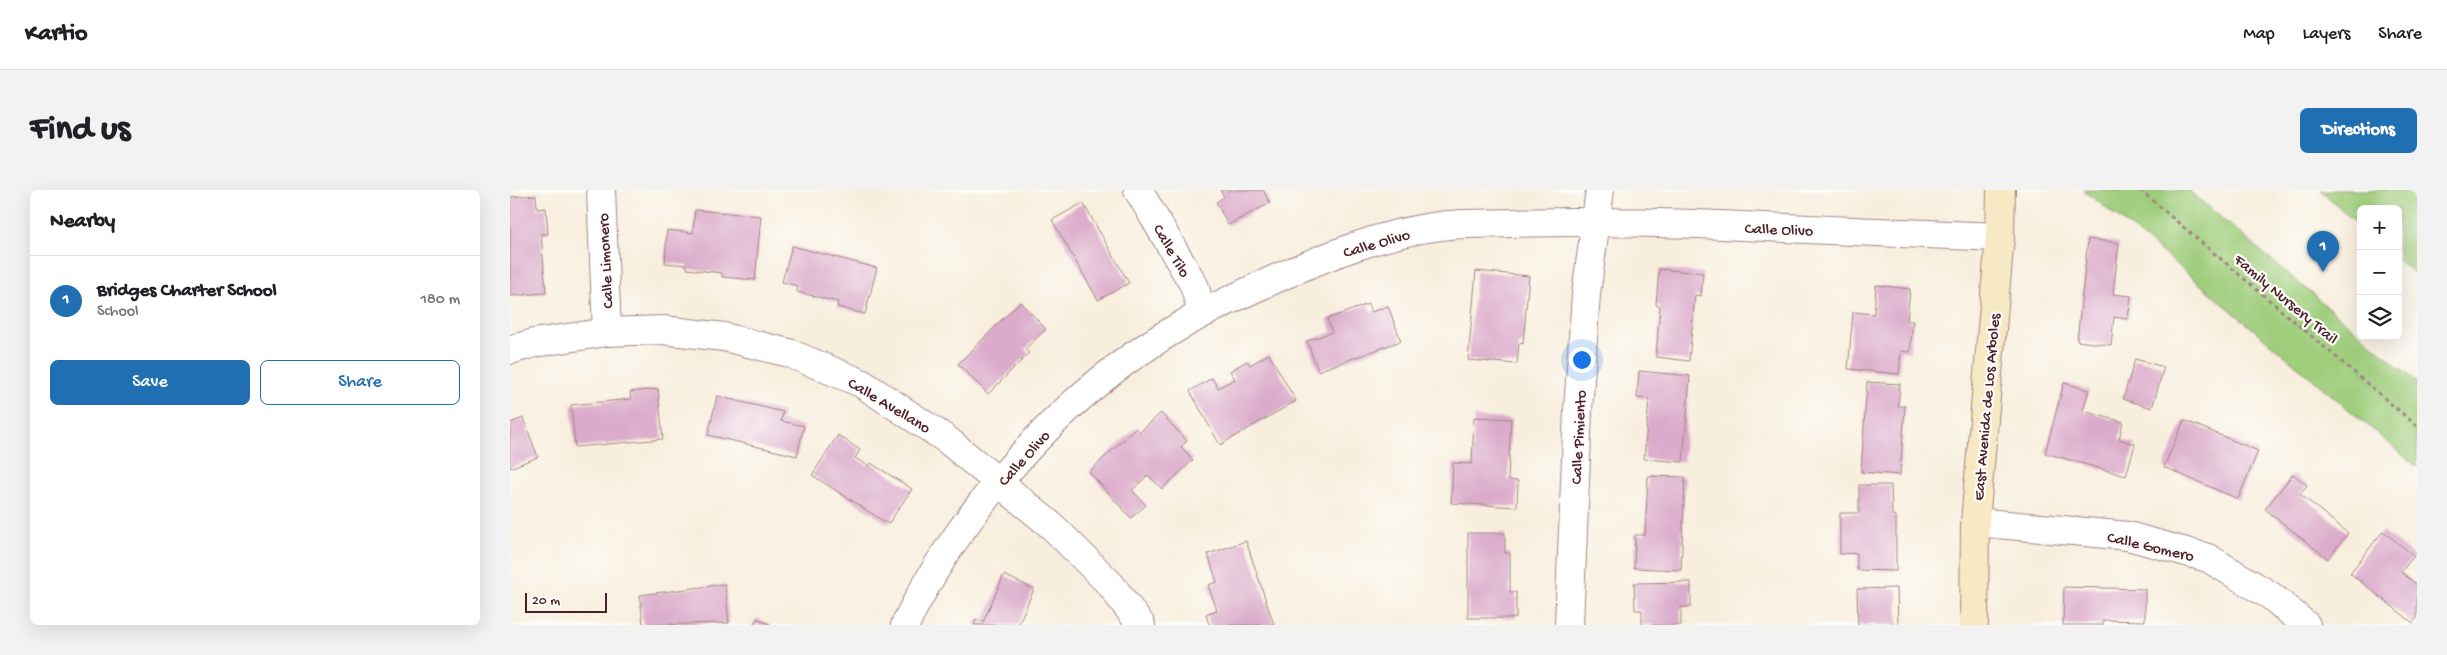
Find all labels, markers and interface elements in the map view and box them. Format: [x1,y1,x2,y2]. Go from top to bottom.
text: Kartio [25,20,88,49]
text: Map [2243,24,2275,45]
text: Layers [2303,24,2350,45]
text: Share [2378,24,2422,45]
button: Directions [2300,108,2417,153]
text: Find us [30,110,130,151]
map controls [2357,205,2402,340]
button: + [2357,205,2402,250]
text: Nearby [50,210,115,235]
street label: Calle Limonero [596,213,619,309]
street label: Calle Olivo [1744,221,1814,242]
street label: Calle Tilo [1147,222,1193,282]
street label: Calle Olivo [1341,227,1413,264]
pin: 1 [2307,231,2339,272]
button: − [2357,250,2402,295]
street label: Family Nursery Trail [2228,251,2341,350]
text: Bridges Charter School [97,280,277,303]
text: 1 [63,291,69,310]
text: 180 m [421,291,460,310]
button: layers [2357,295,2402,340]
text: School [97,303,139,322]
street label: East Avenida de Los Arboles [1971,312,2006,502]
your location [1569,347,1595,373]
button: Save [50,360,250,405]
button: Share [260,360,460,405]
street label: Calle Avellano [843,375,933,439]
street label: Calle Pimiento [1569,390,1592,485]
street label: Calle Olivo [996,427,1056,491]
street label: Calle Gomero [2105,529,2196,568]
scale bar [525,590,608,613]
text: 20 m [532,593,560,610]

